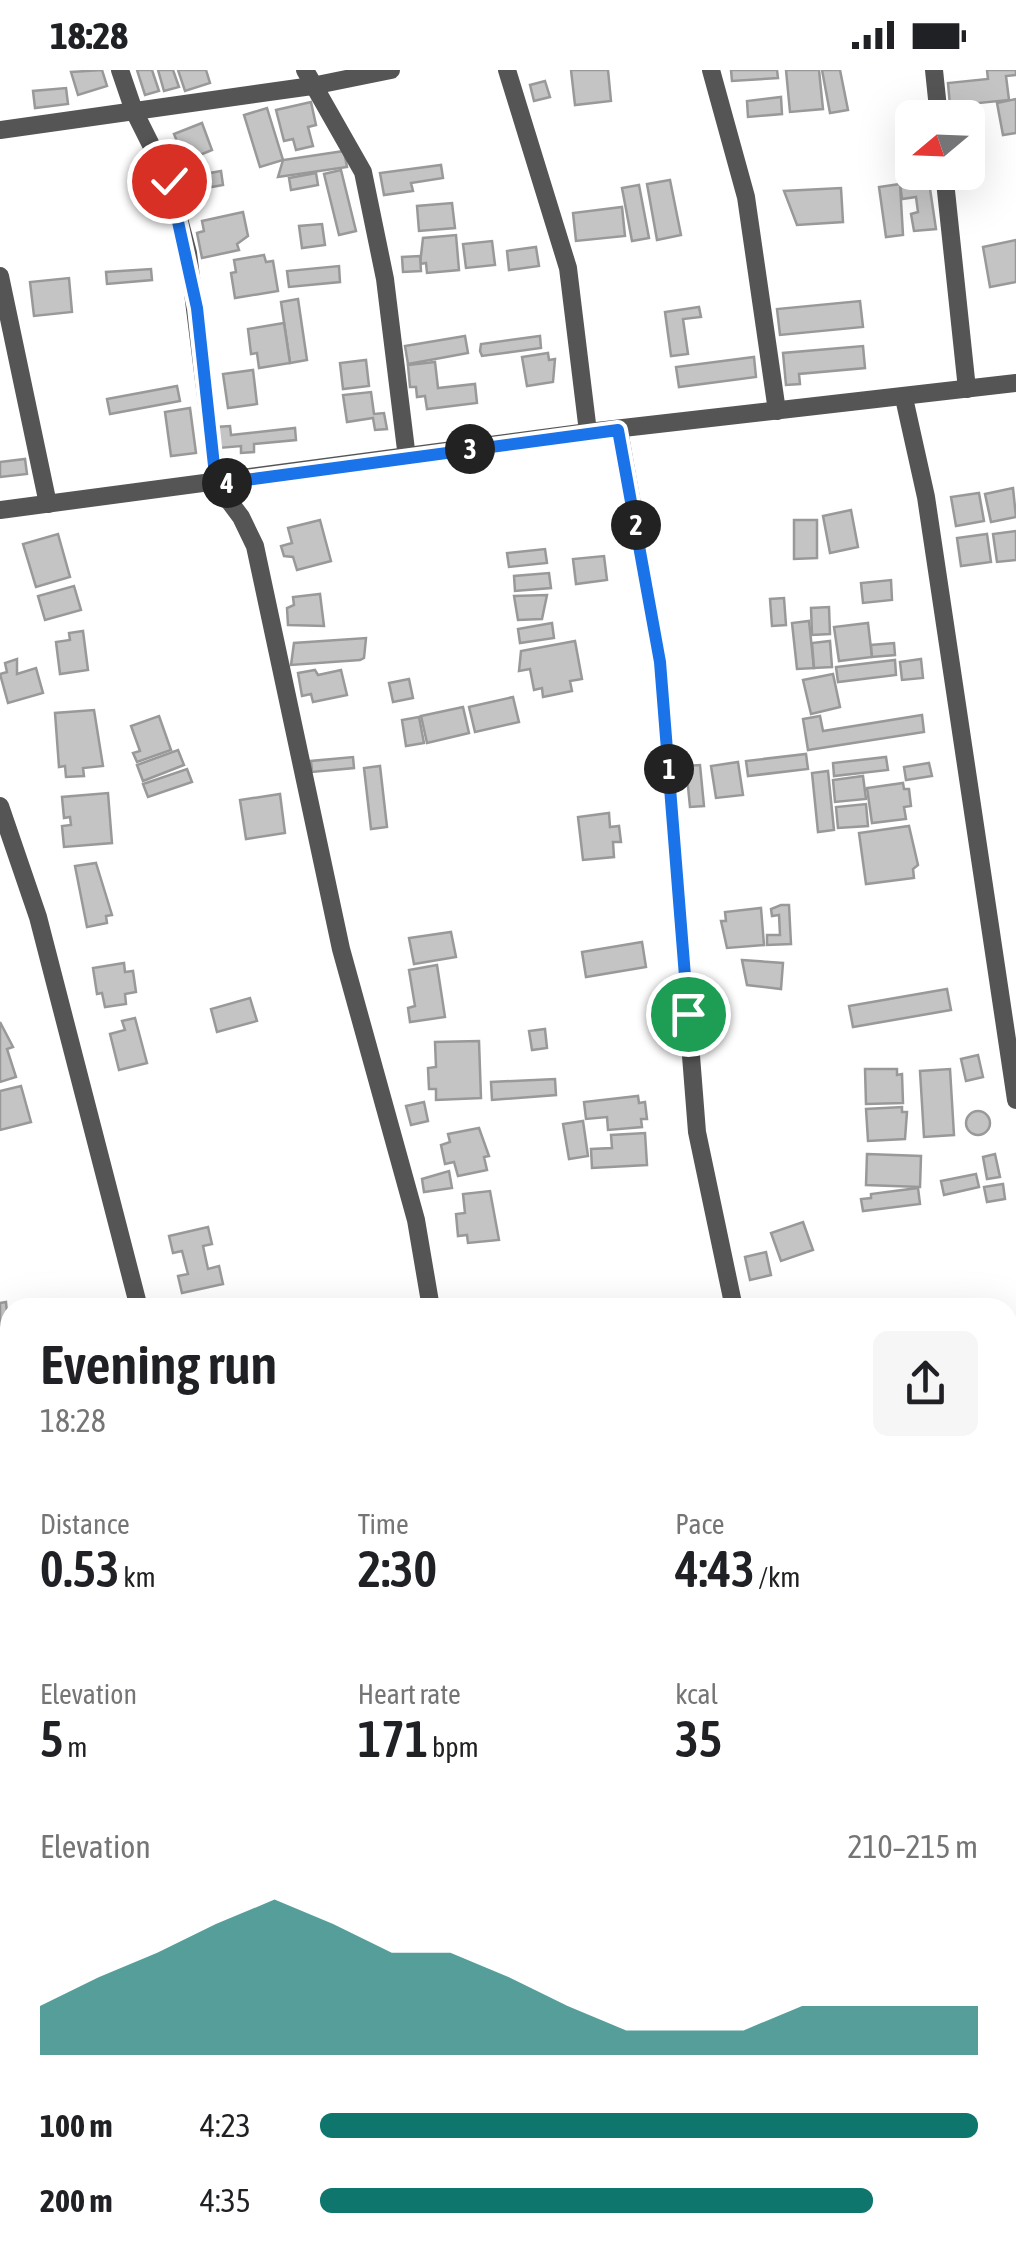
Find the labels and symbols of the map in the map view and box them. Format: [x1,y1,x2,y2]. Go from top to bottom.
north arrow [895,100,985,190]
pin [127,139,212,224]
pin: 3 [445,424,495,474]
pin: 4 [202,458,252,508]
pin: 2 [611,500,661,550]
pin: 1 [644,744,694,794]
pin [646,972,731,1057]

